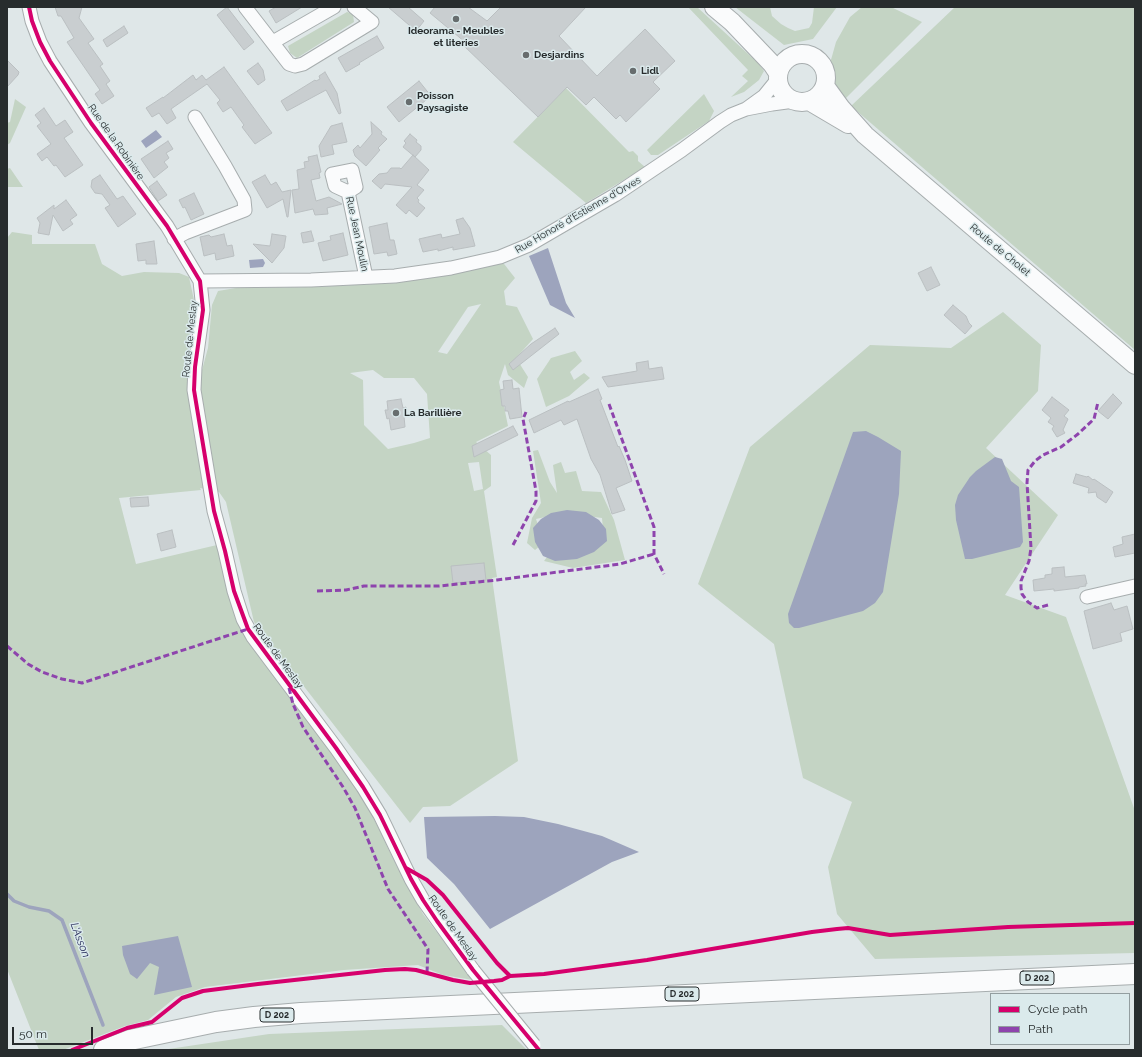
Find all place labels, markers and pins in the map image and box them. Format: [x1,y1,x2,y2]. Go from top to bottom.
marker: Ideorama - Meubles et literies [451,14,461,24]
place label: Ideorama - Meubles et literies [408,25,504,48]
place label: Desjardins [534,49,584,61]
marker: Desjardins [521,50,531,60]
place label: Lidl [641,65,659,77]
marker: Lidl [628,66,638,76]
place label: Poisson Paysagiste [417,90,468,114]
marker: Poisson Paysagiste [404,97,414,107]
place label: La Barillière [404,407,462,419]
marker: La Barillière [391,408,401,418]

